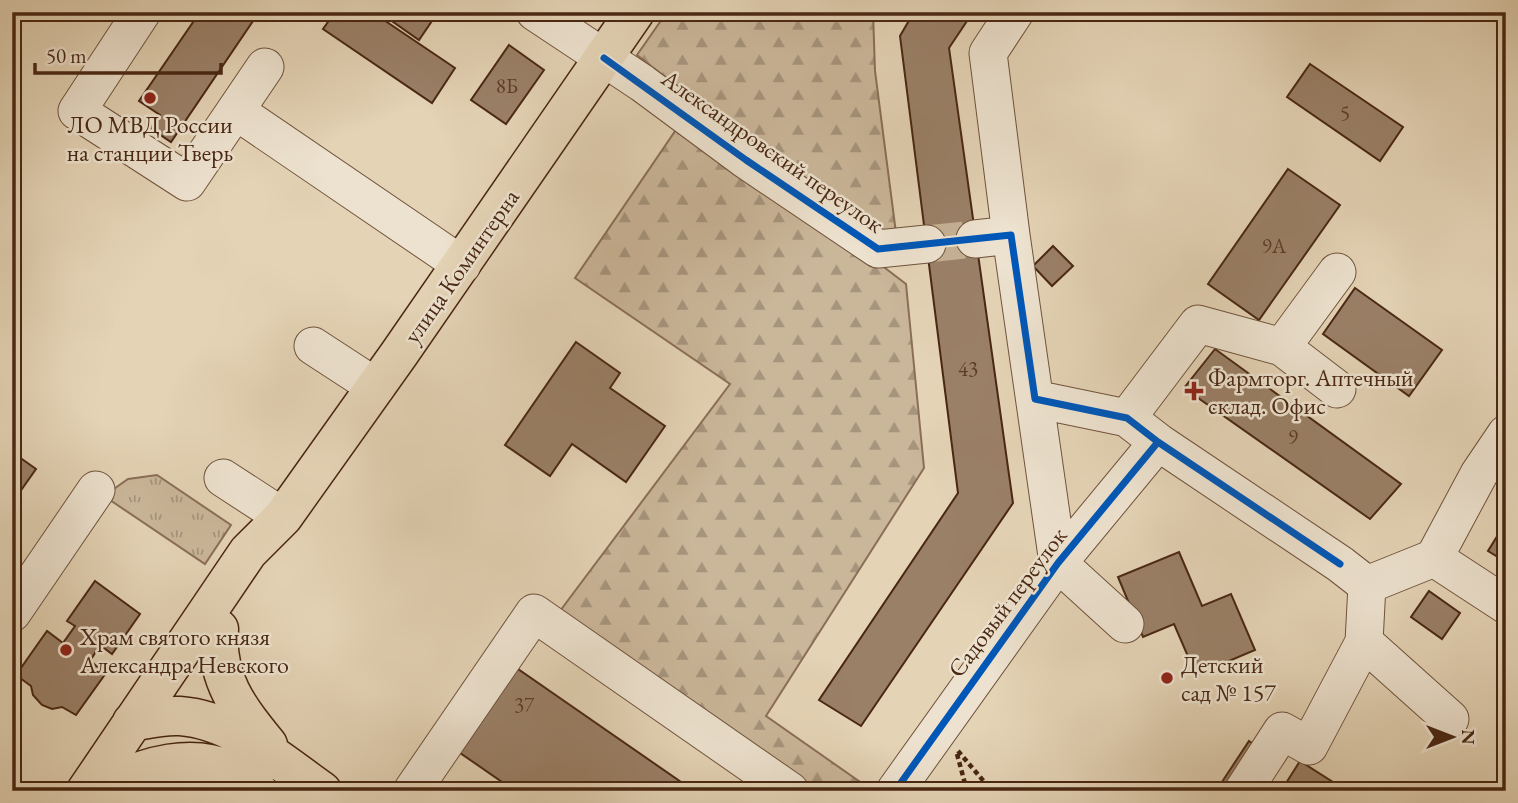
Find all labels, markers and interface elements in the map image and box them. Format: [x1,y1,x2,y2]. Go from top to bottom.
scale bar [35,32,220,76]
text: 50 m [46,42,87,69]
street label: Александровский переулок [655,62,891,240]
house number: 8Б [496,72,518,99]
marker: ЛО МВД России на станции Тверь [142,90,158,106]
house number: 5 [1340,99,1350,126]
place label: ЛО МВД России на станции Тверь [67,109,233,168]
street label: улица Коминтерна [396,182,526,349]
house number: 9А [1262,232,1287,259]
house number: 43 [958,355,978,382]
place label: Фармторг. Аптечный склад. Офис [1208,362,1414,421]
marker: Фармторг. Аптечный склад. Офис [1186,383,1202,399]
house number: 9 [1288,423,1298,450]
street label: Садовый переулок [941,520,1074,683]
place label: Храм святого князя Александра Невского [79,621,289,680]
marker: Храм святого князя Александра Невского [58,642,74,658]
place label: Детский сад № 157 [1181,649,1276,708]
marker: Детский сад № 157 [1159,670,1175,686]
house number: 37 [514,691,535,718]
north arrow [1416,702,1486,772]
text: N [1456,729,1481,745]

